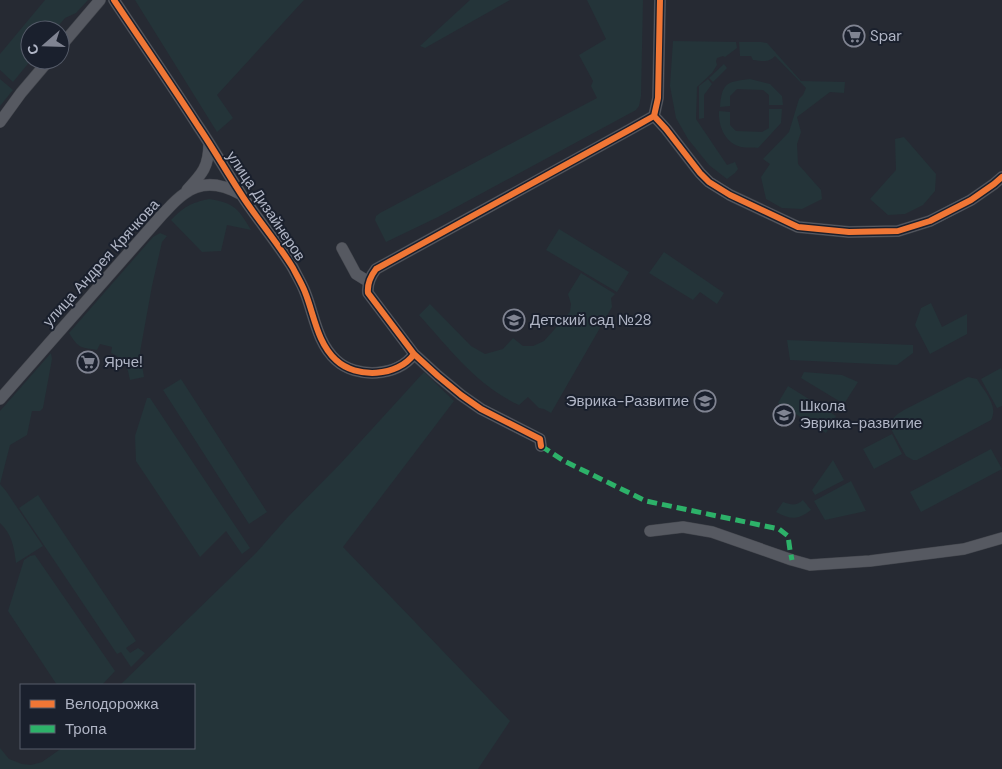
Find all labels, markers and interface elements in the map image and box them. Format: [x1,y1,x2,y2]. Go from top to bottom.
north arrow [20,20,70,70]
supermarket icon: Spar [842,24,866,48]
place label: Spar [870,26,902,46]
text: С [23,42,43,57]
street label: улица Дизайнеров [222,147,310,265]
street label: улица Андрея Крячкова [38,194,164,331]
school or university icon: Детский сад №28 [502,308,526,332]
place label: Детский сад №28 [530,310,652,330]
supermarket icon: Ярче! [76,350,100,374]
place label: Ярче! [104,352,143,372]
school or university icon: Эврика-Развитие [693,389,717,413]
place label: Эврика-Развитие [566,391,689,411]
place label: Школа Эврика-развитие [800,396,922,433]
school or university icon: Школа Эврика-развитие [772,403,796,427]
legend [20,684,195,749]
text: Велодорожка [65,694,159,714]
text: Тропа [65,719,107,739]

